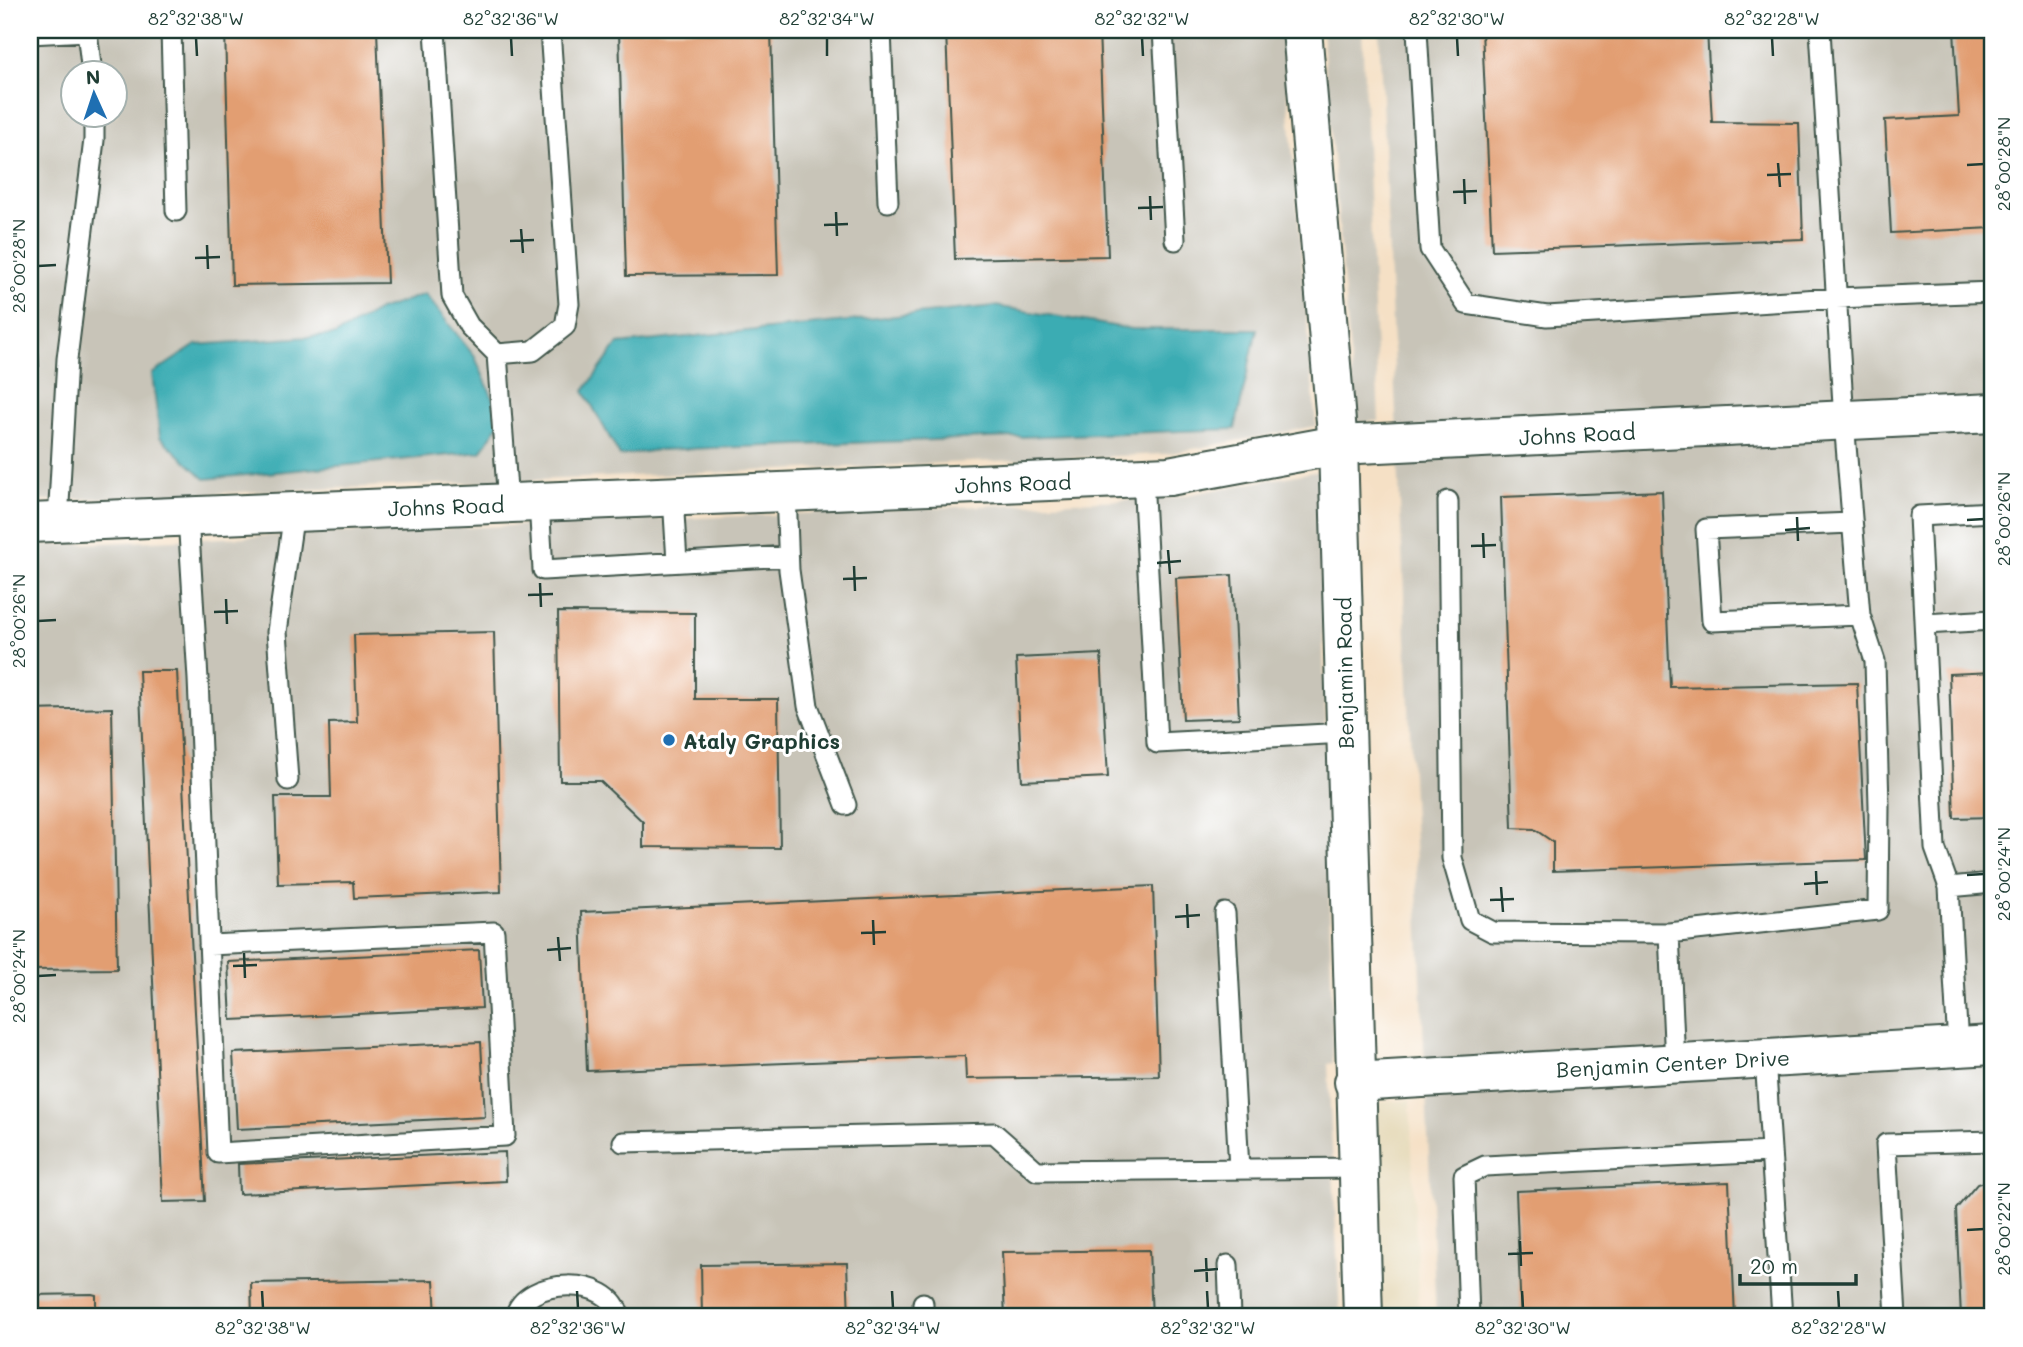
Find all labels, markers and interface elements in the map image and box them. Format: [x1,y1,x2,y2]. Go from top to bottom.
text: 82°32'38"W [148,6,244,30]
text: 82°32'36"W [463,6,559,30]
text: 82°32'34"W [779,6,875,30]
text: 82°32'32"W [1094,6,1190,30]
text: 82°32'30"W [1409,6,1505,30]
text: 82°32'28"W [1724,6,1820,30]
north arrow [60,60,130,130]
text: N [85,64,101,89]
text: 28°00'28"N [1991,117,2015,211]
text: 28°00'28"N [6,219,30,313]
street label: Johns Road [1518,417,1636,451]
street label: Johns Road [954,467,1072,499]
text: 28°00'26"N [1991,472,2015,566]
street label: Johns Road [387,490,505,522]
text: 28°00'26"N [6,574,30,668]
street label: Benjamin Road [1329,597,1359,749]
place label: Ataly Graphics [683,727,840,755]
marker: Ataly Graphics [661,732,677,748]
text: 28°00'24"N [1991,827,2015,921]
text: 28°00'24"N [6,929,30,1023]
street label: Benjamin Center Drive [1555,1043,1791,1083]
text: 28°00'22"N [1991,1182,2015,1276]
scale bar [1740,1242,1855,1286]
text: 20 m [1750,1252,1798,1279]
text: 82°32'38"W [215,1315,311,1339]
text: 82°32'36"W [530,1315,626,1339]
text: 82°32'34"W [845,1315,941,1339]
text: 82°32'32"W [1160,1315,1256,1339]
text: 82°32'30"W [1475,1315,1571,1339]
text: 82°32'28"W [1791,1315,1887,1339]

